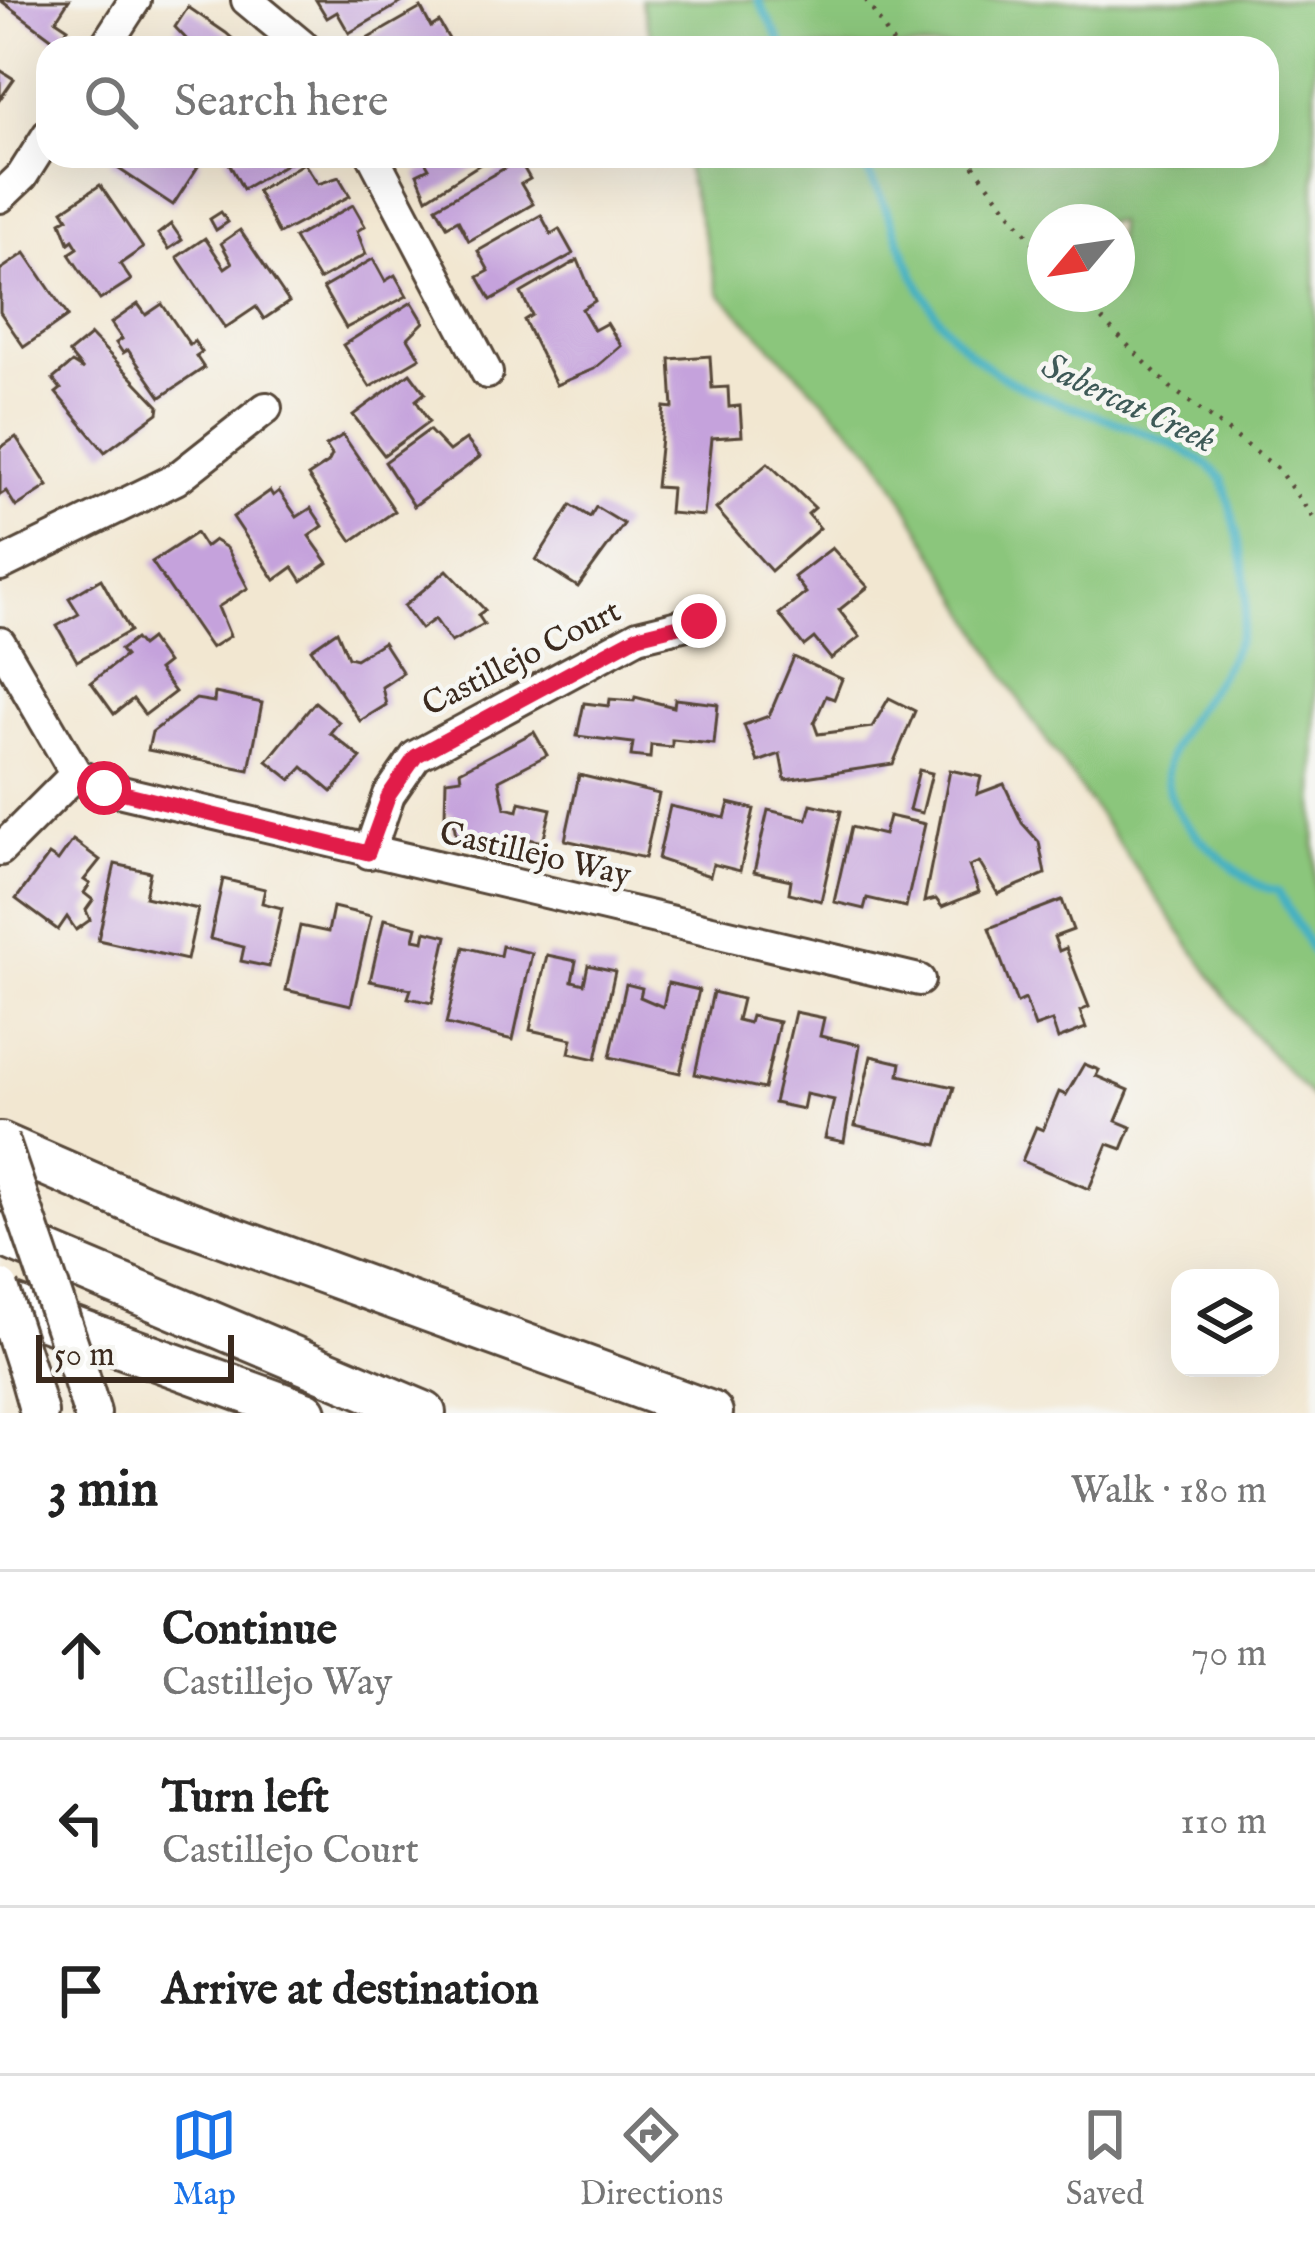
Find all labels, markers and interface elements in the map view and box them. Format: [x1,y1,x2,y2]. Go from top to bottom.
search box [36,36,1279,168]
icon: search [78,69,144,135]
text: Search here [174,74,388,131]
north arrow [1027,204,1135,312]
water label: Sabercat Creek [1034,344,1222,464]
street label: Castillejo Court [416,591,628,727]
route end [672,594,726,648]
route start [77,761,131,815]
street label: Castillejo Way [435,813,635,898]
map controls [1171,1269,1279,1377]
button: layers [1171,1269,1279,1377]
scale bar [36,1329,234,1382]
text: 50 m [54,1335,115,1377]
text: 3 min [48,1459,158,1524]
text: Walk · 180 m [1071,1467,1267,1516]
text: Continue [162,1602,337,1659]
icon: ahead [48,1622,114,1688]
text: 70 m [1191,1630,1267,1679]
text: Castillejo Way [162,1659,393,1708]
text: Turn left [162,1770,329,1827]
icon: left [48,1790,114,1856]
text: 110 m [1180,1798,1267,1847]
text: Castillejo Court [162,1827,419,1876]
icon: arrive [48,1958,114,2024]
text: Arrive at destination [162,1962,539,2019]
tab: Map [171,2102,237,2216]
tab: Directions [580,2102,723,2216]
tab: Saved [1066,2102,1144,2216]

